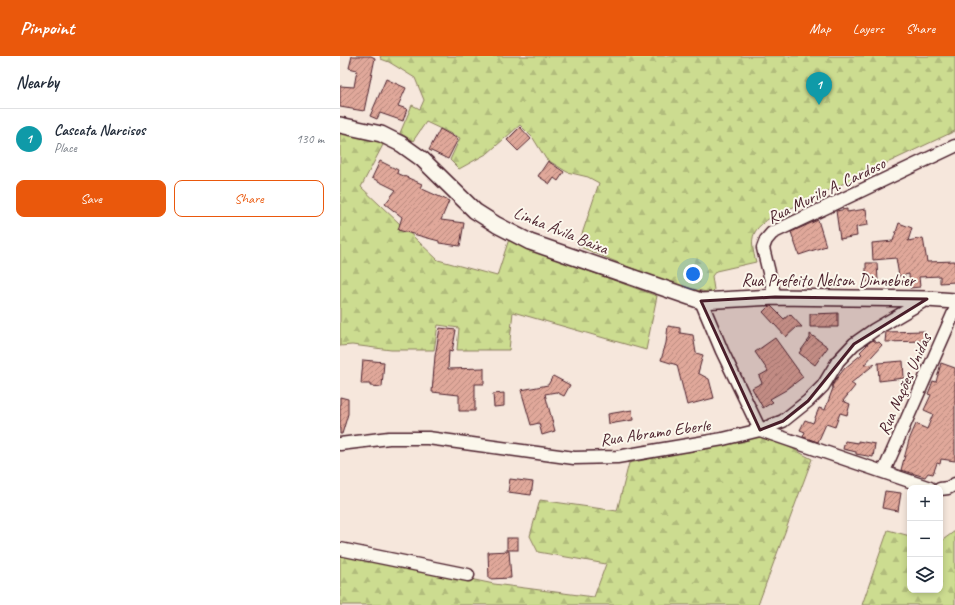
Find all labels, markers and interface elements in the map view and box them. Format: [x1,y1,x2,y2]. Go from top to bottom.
text: Pinpoint [20,16,74,40]
text: Map [809,20,831,37]
text: Layers [853,20,884,37]
text: Share [906,20,935,37]
text: Nearby [16,72,59,93]
pin: 1 [806,72,832,105]
text: Cascata Narcisos [54,121,145,140]
text: 1 [26,131,32,147]
text: 130 m [296,131,324,147]
text: Place [54,140,77,156]
street label: Rua Murilo A. Cardoso [764,152,890,228]
button: Save [16,180,166,217]
button: Share [174,180,324,217]
street label: Linha Ávila Baixa [511,201,613,259]
your location [683,264,703,284]
street label: Rua Prefeito Nelson Dinnebier [741,270,916,291]
street label: Rua Nações Unidas [873,328,937,438]
street label: Rua Abramo Eberle [599,414,713,451]
map controls [907,485,943,593]
button: + [907,485,943,521]
button: − [907,521,943,557]
button: layers [907,557,943,593]

